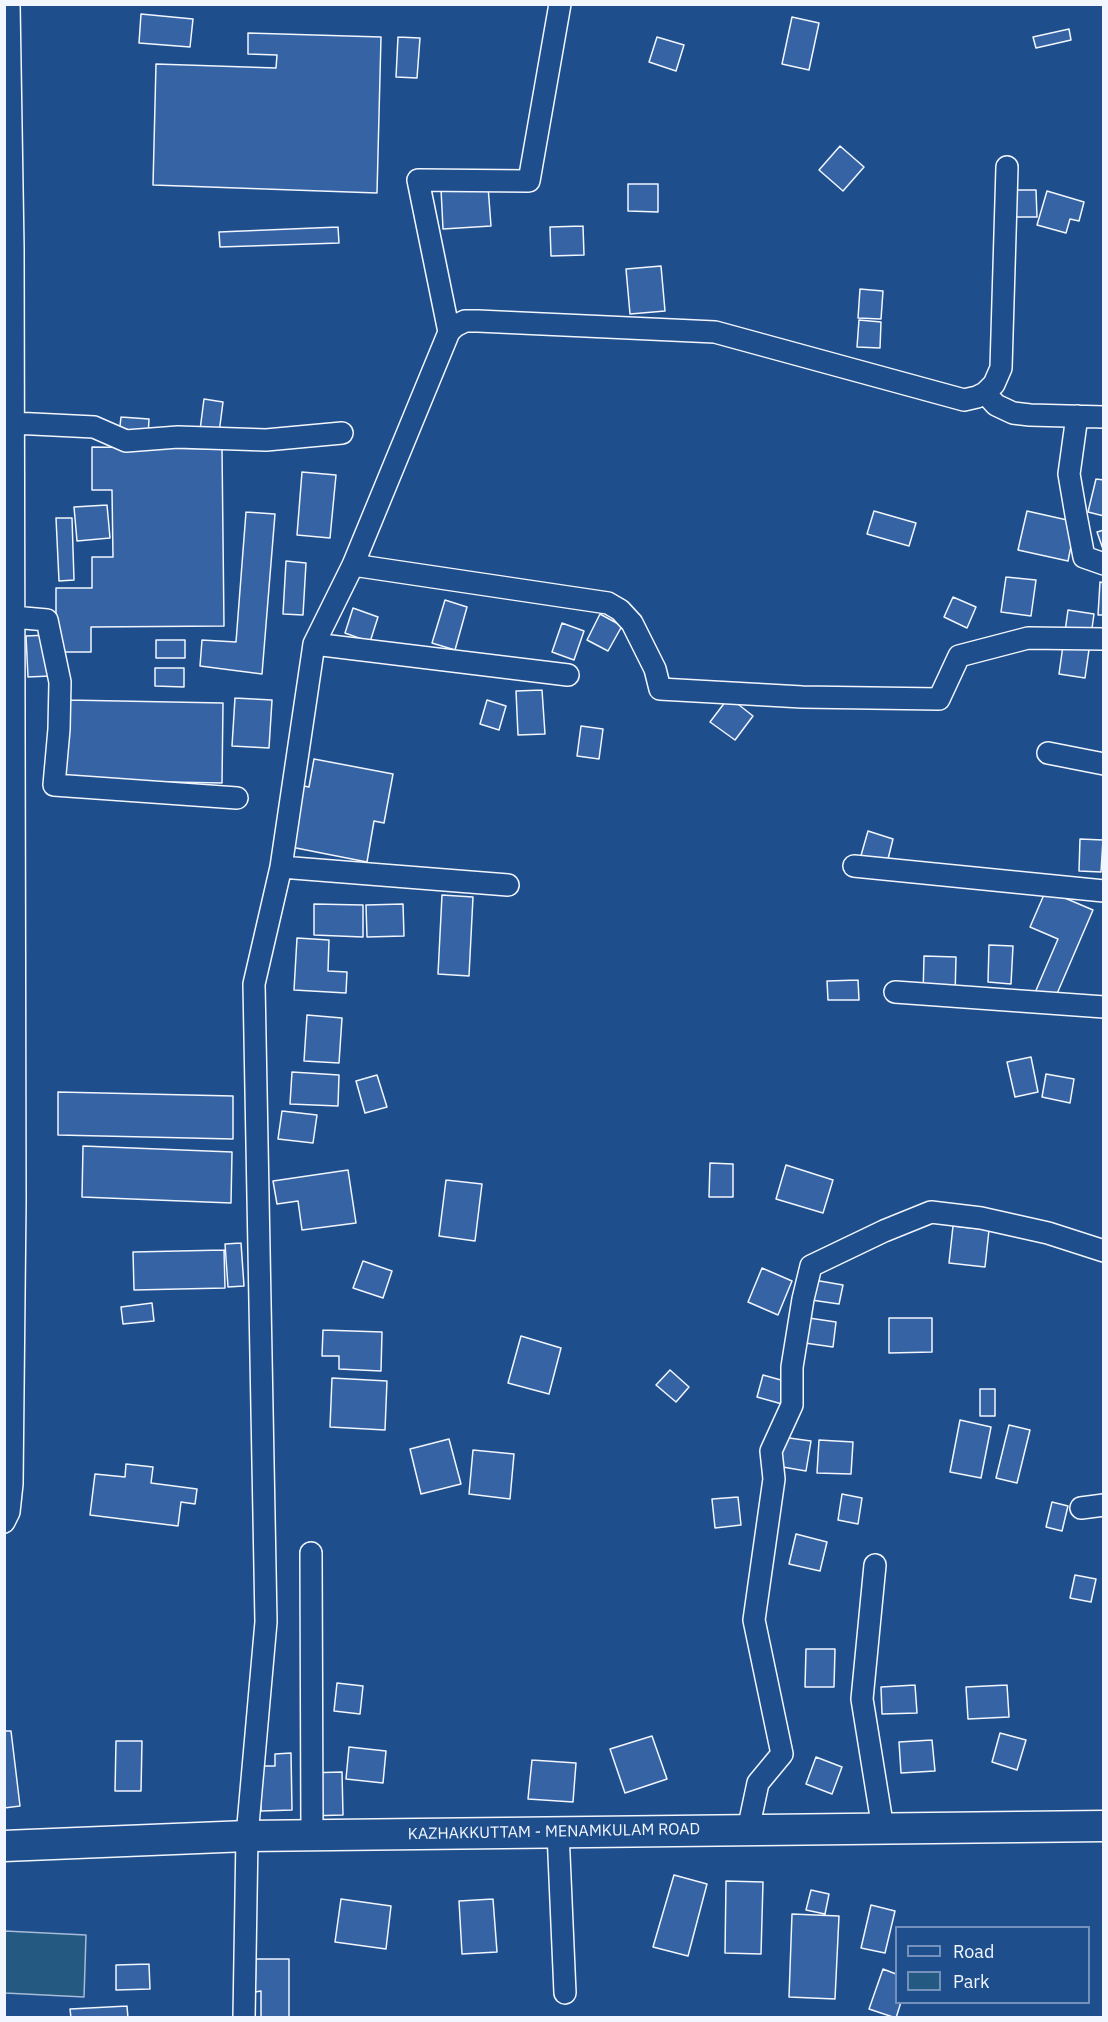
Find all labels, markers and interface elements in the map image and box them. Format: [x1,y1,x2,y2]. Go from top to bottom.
street label: KAZHAKKUTTAM - MENAMKULAM ROAD [408,1820,700,1844]
legend [895,1926,1090,2004]
text: Road [953,1940,994,1963]
text: Park [953,1970,989,1993]

